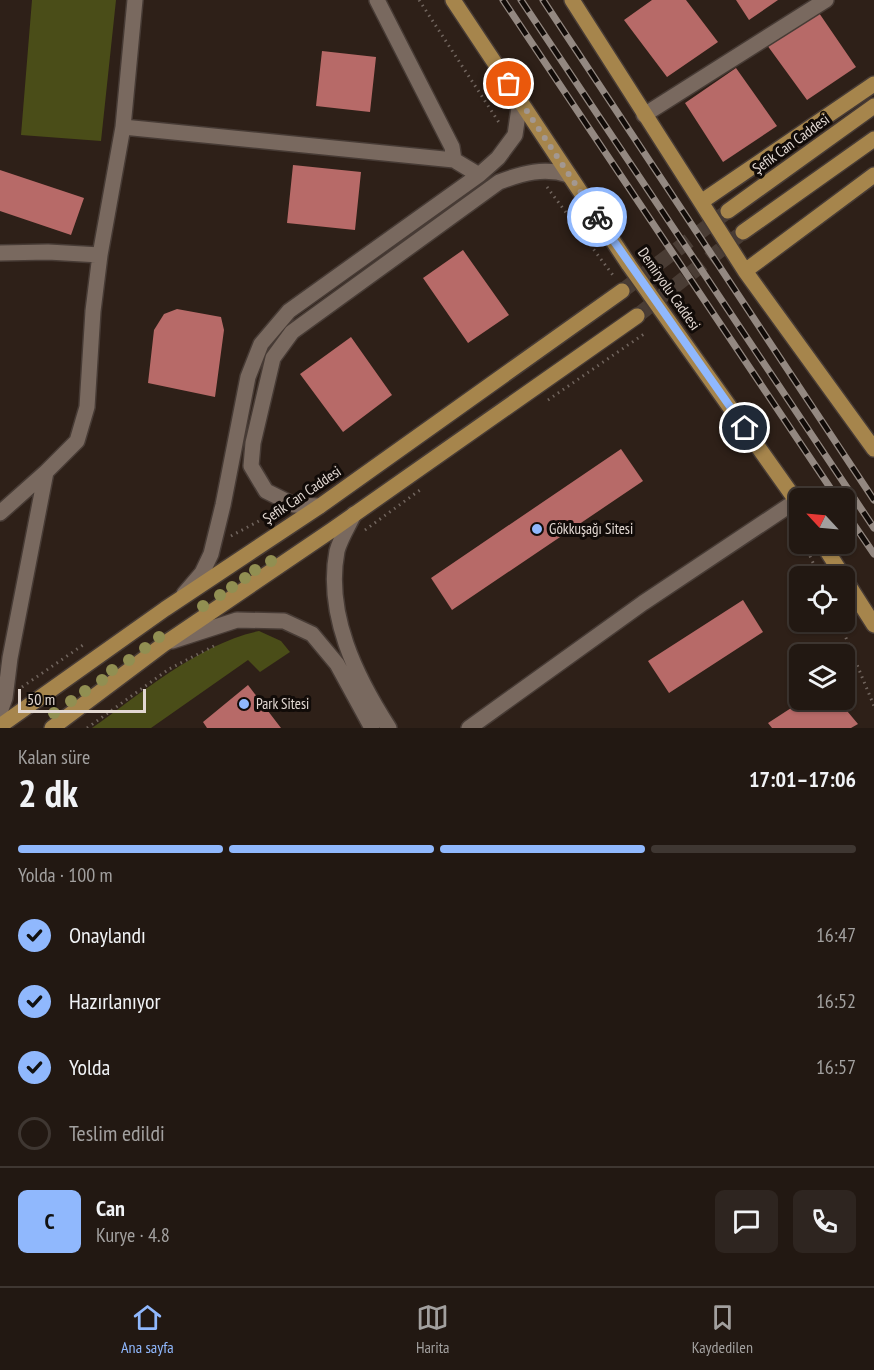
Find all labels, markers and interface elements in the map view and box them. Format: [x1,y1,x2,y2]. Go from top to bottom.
pin [483,58,534,109]
icon: bag [492,67,525,100]
street label: Şefik Can Caddesi [749,109,833,178]
courier [567,187,627,247]
icon: bike [581,201,614,234]
street label: Demiryolu Caddesi [634,244,705,334]
pin [719,402,770,453]
icon: home [728,411,761,444]
street label: Şefik Can Caddesi [259,461,345,528]
north arrow [789,488,855,554]
map controls [789,488,855,710]
place label: Gökkuşağı Sitesi [549,519,633,538]
marker: Gökkuşağı Sitesi [530,522,544,536]
button: locate [789,566,855,632]
button: layers [789,644,855,710]
scale bar [18,686,146,714]
text: 50 m [27,689,55,709]
place label: Park Sitesi [256,694,309,713]
marker: Park Sitesi [237,697,251,711]
text: Kalan süre [18,744,90,770]
text: 17:01–17:06 [749,765,856,793]
text: 2 dk [18,767,78,818]
text: Yolda · 100 m [18,862,113,888]
icon: check [18,919,51,952]
text: Onaylandı [69,921,146,949]
text: 16:47 [816,922,856,948]
icon: check [18,985,51,1018]
text: Hazırlanıyor [69,987,160,1015]
text: 16:52 [816,988,856,1014]
icon: check [18,1051,51,1084]
text: Yolda [69,1053,110,1081]
text: 16:57 [816,1054,856,1080]
text: Teslim edildi [69,1119,165,1147]
button: chat [715,1190,778,1253]
button: phone [793,1190,856,1253]
text: Can [96,1194,125,1222]
text: C [44,1207,55,1235]
text: Kurye · 4.8 [96,1222,170,1248]
tab: Ana sayfa [121,1301,174,1357]
tab: Harita [416,1301,450,1357]
tab: Kaydedilen [692,1301,753,1357]

